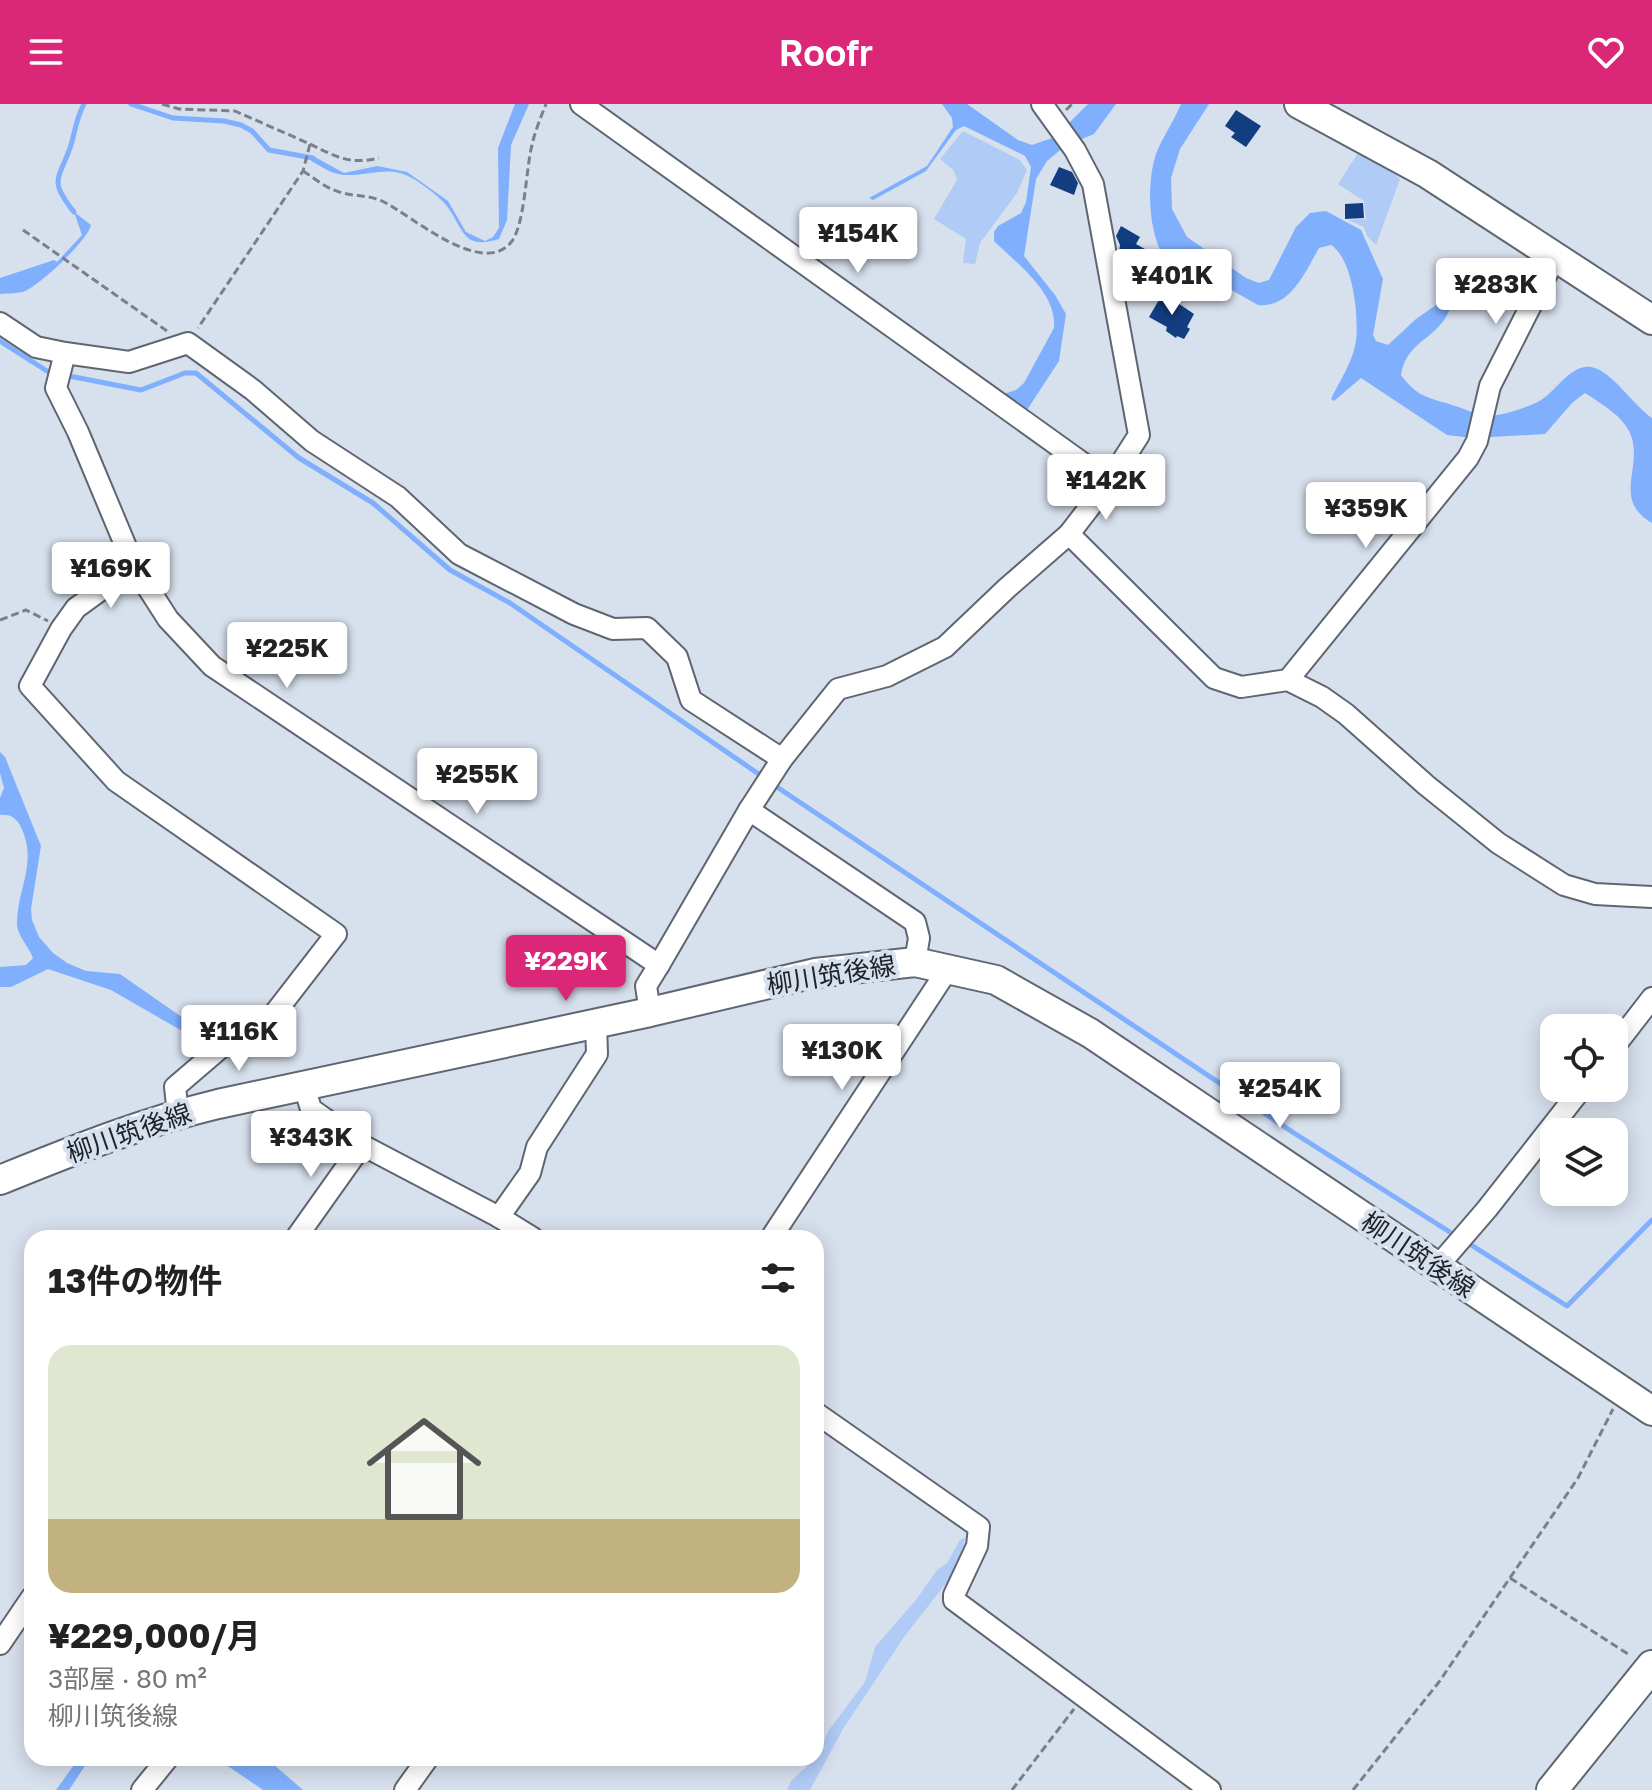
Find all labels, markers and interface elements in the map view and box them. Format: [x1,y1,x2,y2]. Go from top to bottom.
icon: menu [24,30,68,74]
icon: heart [1584,30,1628,74]
text: Roofr [779,31,873,74]
pin: ¥154K [802,207,914,275]
text: ¥154K [817,217,899,248]
pin: ¥401K [1116,249,1228,317]
pin: ¥283K [1440,258,1552,326]
text: ¥401K [1131,259,1213,290]
text: ¥283K [1454,268,1538,299]
pin: ¥142K [1050,454,1162,522]
text: ¥142K [1065,464,1147,495]
pin: ¥359K [1310,482,1422,550]
text: ¥359K [1324,492,1408,523]
pin: ¥169K [55,542,167,610]
text: ¥169K [70,552,152,583]
pin: ¥225K [231,622,343,690]
text: ¥225K [245,632,329,663]
pin: ¥255K [421,748,533,816]
text: ¥255K [435,758,519,789]
pin: ¥229K [510,935,622,1003]
text: ¥229K [524,945,608,976]
street label: 柳川筑後線 [764,949,898,1000]
pin: ¥116K [183,1005,295,1073]
map controls [1540,1014,1628,1206]
button: locate [1540,1014,1628,1102]
text: ¥116K [199,1015,279,1046]
pin: ¥130K [786,1024,898,1092]
text: ¥130K [801,1034,883,1065]
pin: ¥254K [1224,1062,1336,1130]
text: ¥254K [1238,1072,1322,1103]
street label: 柳川筑後線 [62,1097,195,1168]
pin: ¥343K [255,1111,367,1179]
button: layers [1540,1118,1628,1206]
text: ¥343K [269,1121,353,1152]
street label: 柳川筑後線 [1356,1205,1481,1304]
icon: filters [756,1256,800,1300]
text: 13件の物件 [48,1260,222,1300]
icon: home [352,1397,496,1541]
text: ¥229,000/月 [48,1615,261,1655]
text: 3部屋 · 80 m² [48,1663,207,1694]
text: 柳川筑後線 [48,1700,178,1731]

